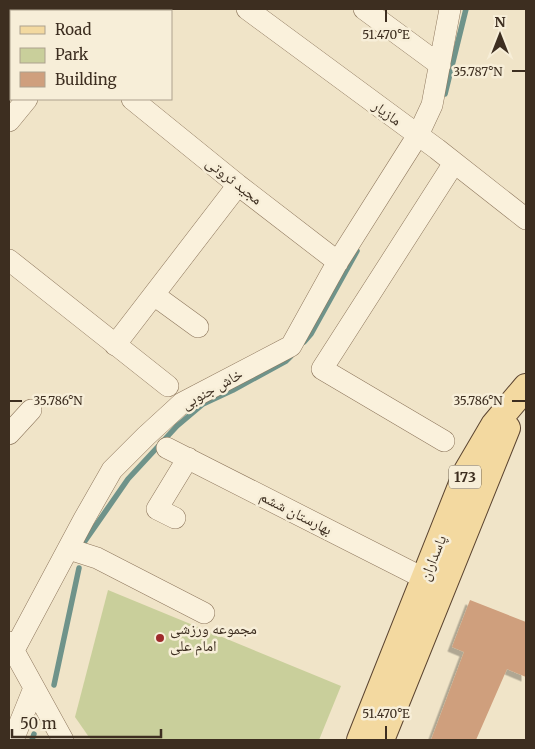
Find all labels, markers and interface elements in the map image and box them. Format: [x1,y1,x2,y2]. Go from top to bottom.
legend [10,10,172,100]
north arrow [475,10,525,60]
text: N [494,13,506,31]
text: Road [55,20,91,39]
text: 51.470°E [362,27,410,42]
text: Park [55,45,89,64]
text: 35.787°N [453,64,503,79]
text: Building [55,70,117,89]
street label: مازیار [368,95,406,130]
street label: مجید ثروتی [202,153,267,209]
street label: خاش جنوبی [178,364,247,414]
text: 35.786°N [34,393,83,408]
text: 35.786°N [454,393,503,408]
road number: 173 [449,466,481,488]
street label: بهارستان ششم [256,486,336,540]
street label: پاسداران [415,532,451,584]
place label: مجموعه ورزشی امام علی [170,619,257,656]
marker: مجموعه ورزشی امام علی [154,632,166,644]
scale bar [12,706,161,738]
text: 51.470°E [362,706,410,721]
text: 50 m [20,714,57,733]

